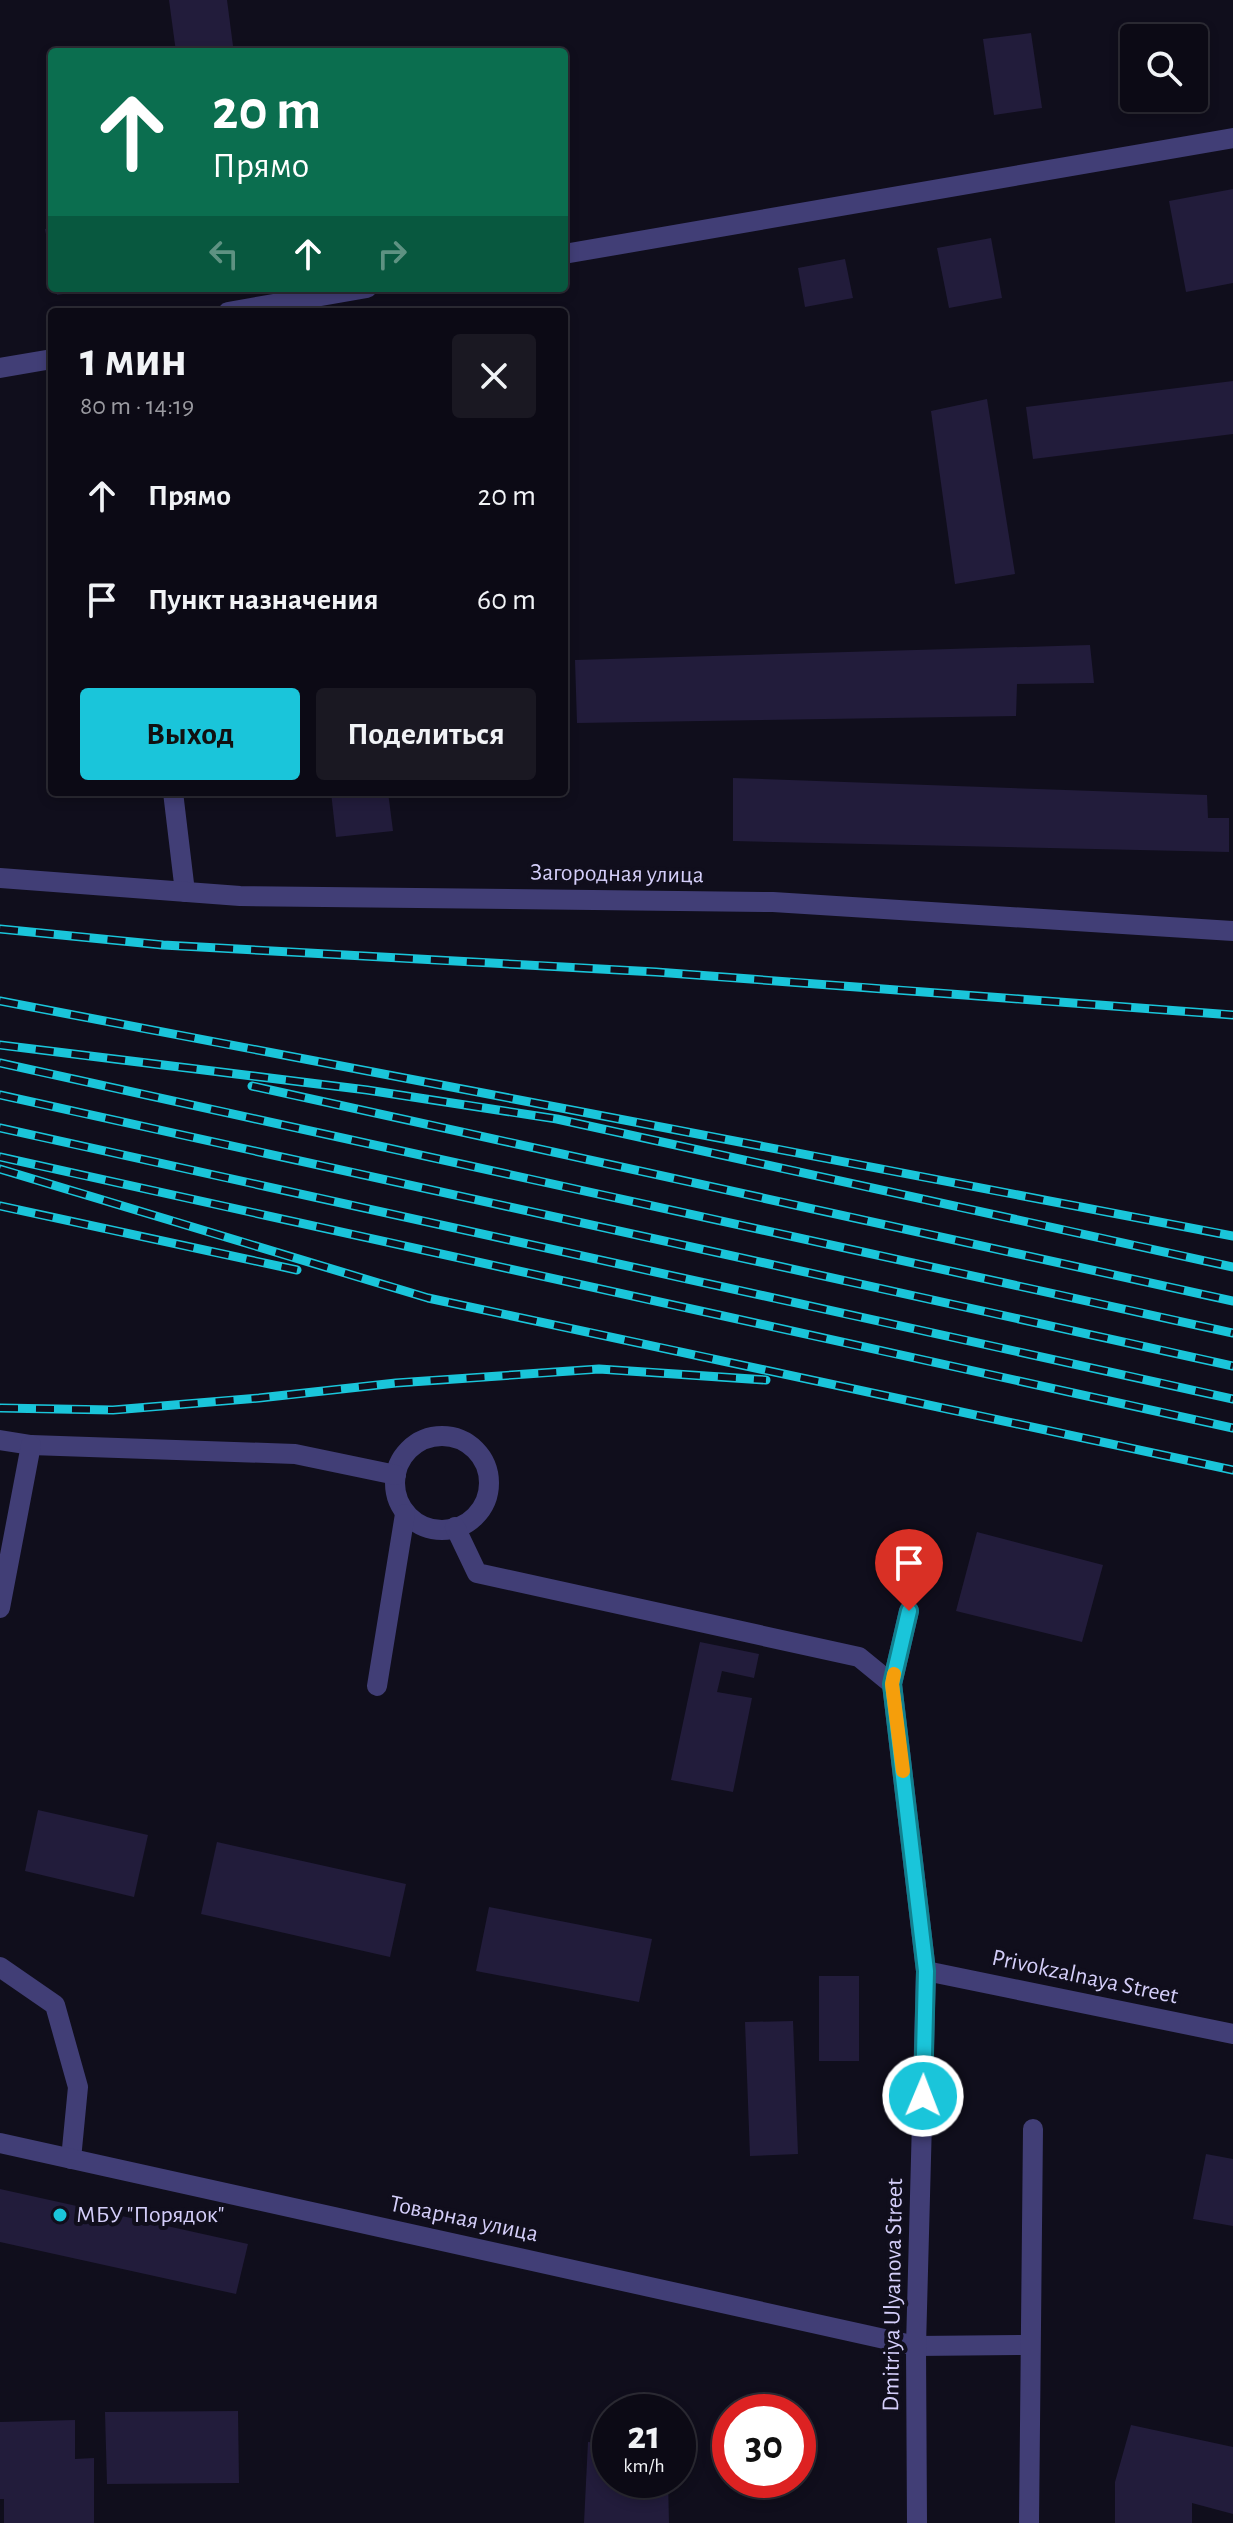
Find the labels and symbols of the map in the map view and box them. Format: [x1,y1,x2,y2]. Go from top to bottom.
street label: Загородная улица [530,860,704,888]
pin [875,1529,943,1611]
street label: Privokzalnaya Street [990,1946,1181,2009]
position arrow [881,2054,965,2138]
street label: Dmitriya Ulyanova Street [879,2178,907,2412]
street label: Товарная улица [388,2192,540,2246]
place label: МБУ "Порядок" [76,2203,225,2227]
marker: МБУ "Порядок" [51,2206,69,2224]
speed limit sign: 30 [712,2394,816,2498]

